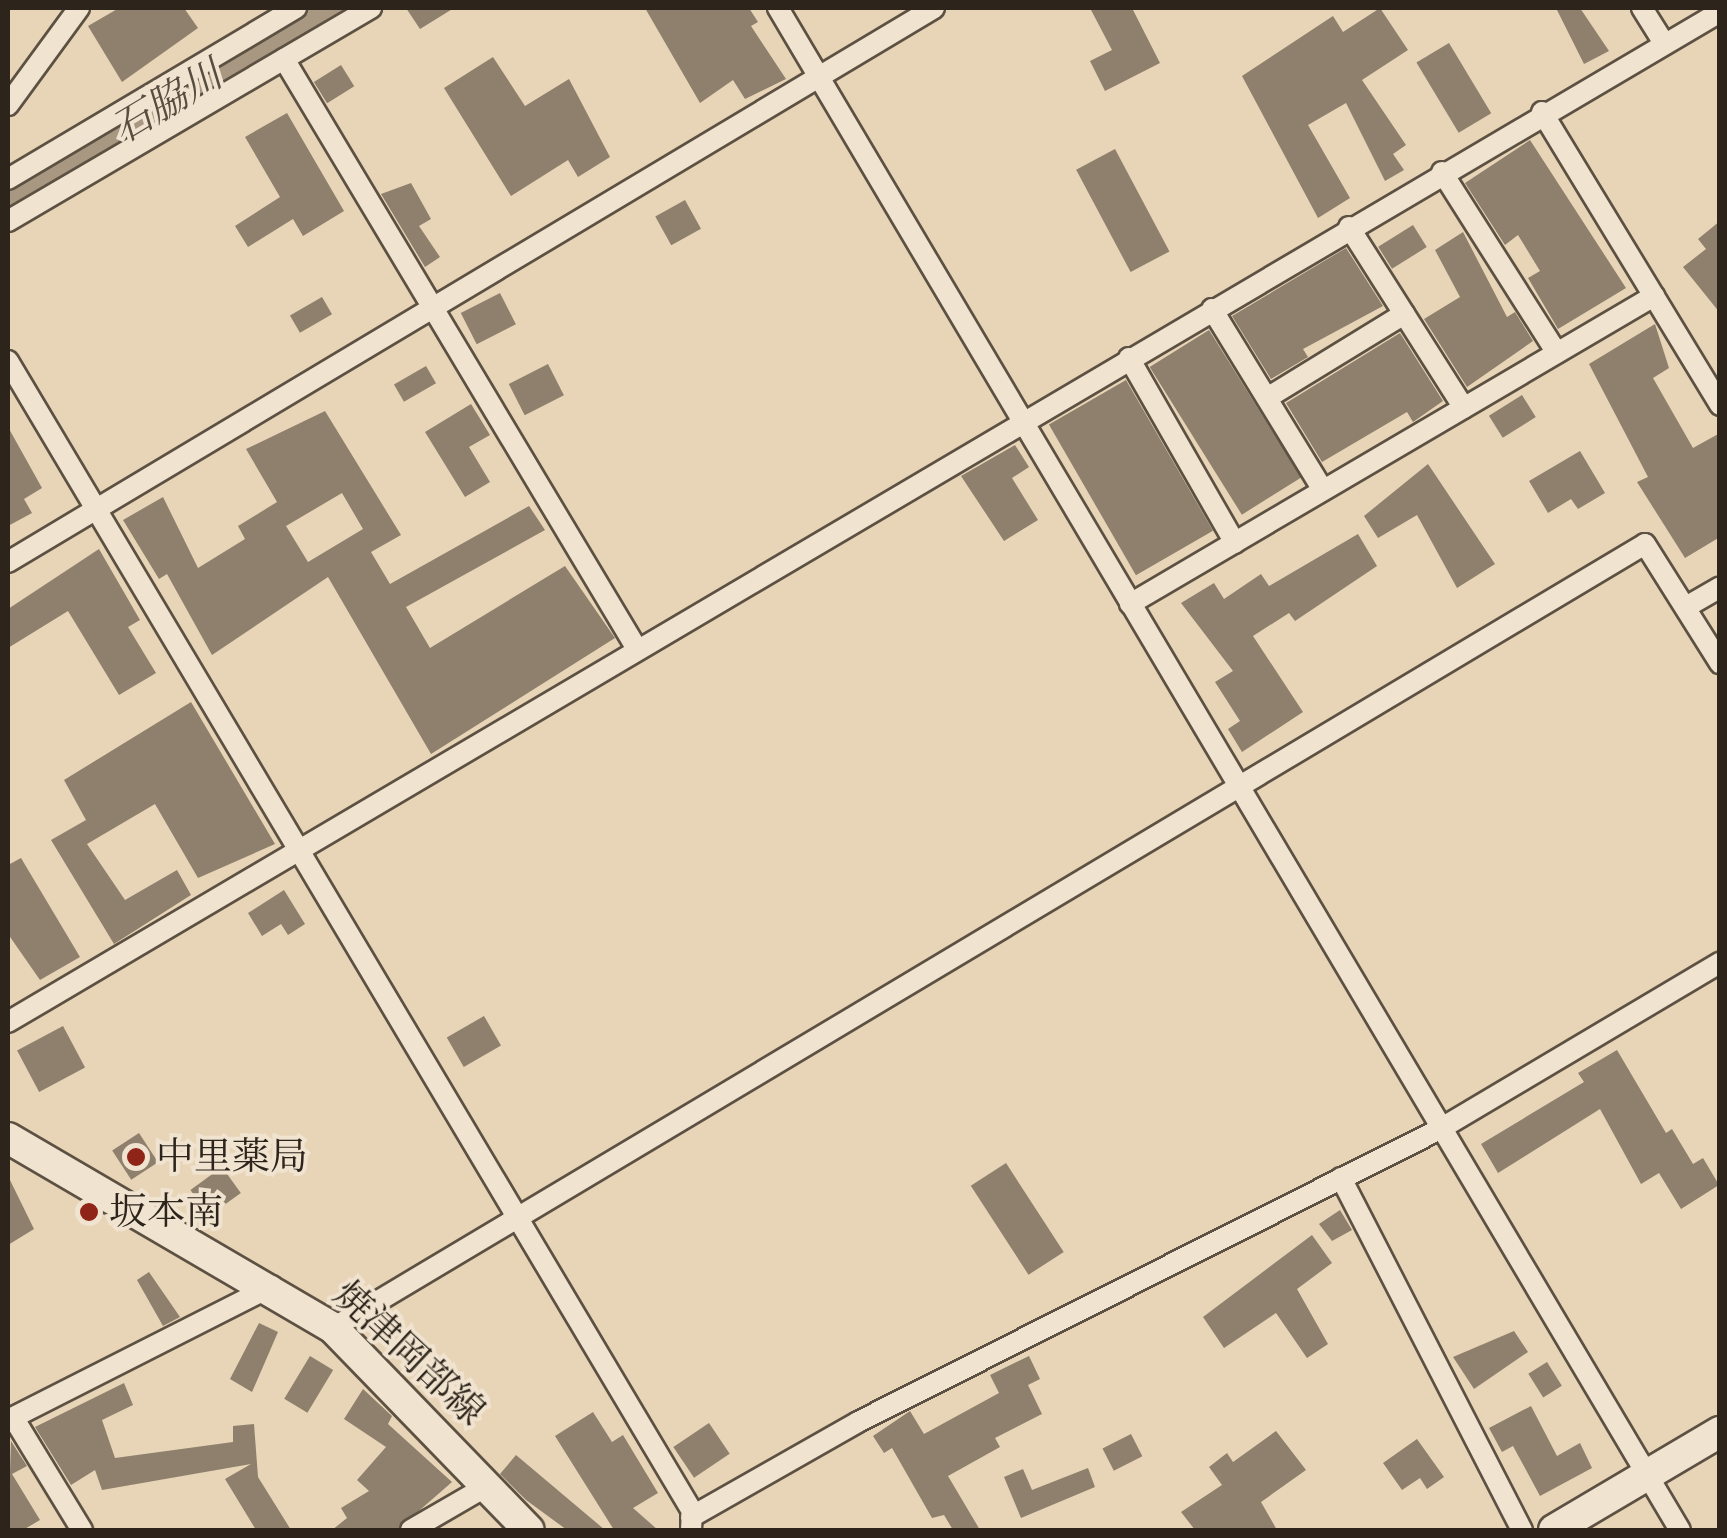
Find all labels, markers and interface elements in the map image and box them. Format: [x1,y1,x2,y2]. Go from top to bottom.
water label: 石脇川 [103,51,231,153]
place label: 中里薬局 [156,1134,308,1180]
marker: 中里薬局 [125,1146,147,1168]
place label: 坂本南 [109,1189,223,1235]
marker: 坂本南 [78,1201,100,1223]
street label: 焼津岡部線 [324,1272,494,1434]

